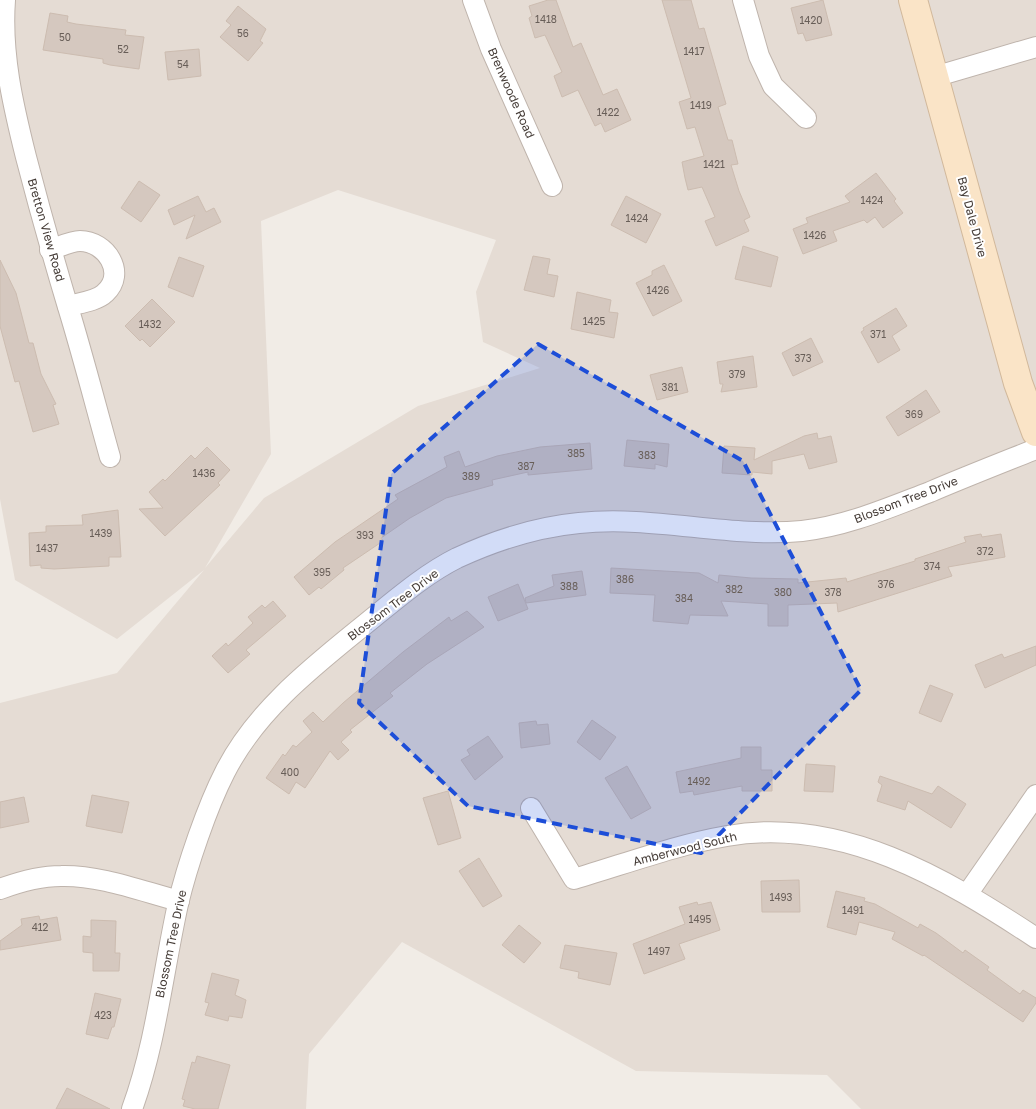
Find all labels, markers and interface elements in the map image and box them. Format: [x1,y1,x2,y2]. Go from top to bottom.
house number: 1418 [535,13,557,25]
house number: 1420 [800,14,822,26]
house number: 56 [237,27,249,39]
house number: 50 [59,31,71,43]
house number: 52 [117,43,129,55]
street label: Brenwoode Road [485,45,538,140]
house number: 1417 [683,45,705,57]
house number: 54 [177,58,189,70]
house number: 1419 [690,99,712,111]
house number: 1422 [597,106,619,118]
house number: 1421 [703,158,725,170]
street label: Bay Dale Drive [955,175,990,259]
street label: Bretton View Road [25,176,68,283]
house number: 1424 [861,194,883,206]
house number: 1424 [626,212,648,224]
house number: 1426 [804,229,826,241]
house number: 1426 [647,284,669,296]
house number: 1425 [583,315,605,327]
house number: 1432 [139,318,161,330]
house number: 371 [870,328,886,340]
house number: 373 [795,352,812,364]
house number: 379 [728,368,746,380]
house number: 381 [662,381,679,393]
house number: 369 [905,408,923,420]
house number: 385 [567,447,585,459]
house number: 383 [638,449,656,461]
house number: 387 [517,460,535,472]
house number: 1436 [193,467,215,479]
house number: 389 [462,470,480,482]
street label: Blossom Tree Drive [852,473,960,526]
house number: 1439 [90,527,112,539]
house number: 393 [356,529,374,541]
house number: 1437 [36,542,58,554]
house number: 372 [977,545,994,557]
house number: 374 [923,560,941,572]
street label: Blossom Tree Drive [344,565,441,644]
house number: 395 [313,566,331,578]
house number: 386 [616,573,634,585]
house number: 376 [877,578,895,590]
house number: 388 [560,580,578,592]
house number: 382 [725,583,743,595]
house number: 380 [774,586,792,598]
house number: 378 [824,586,842,598]
house number: 384 [675,592,693,604]
house number: 400 [281,766,299,778]
house number: 1492 [688,775,711,787]
street label: Amberwood South [631,828,738,869]
street label: Blossom Tree Drive [152,888,189,999]
house number: 1493 [770,891,793,903]
house number: 1491 [842,904,864,916]
house number: 1495 [689,913,712,925]
house number: 412 [32,921,49,933]
house number: 1497 [648,945,670,957]
house number: 423 [94,1009,112,1021]

